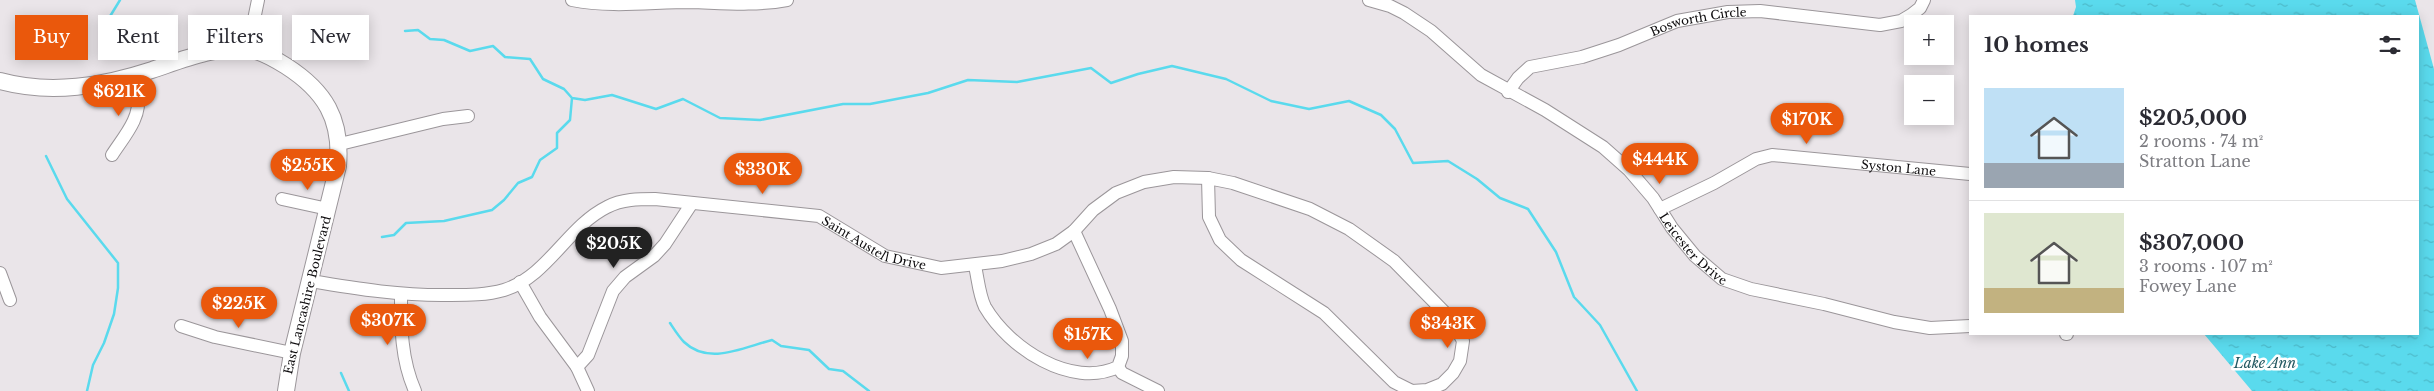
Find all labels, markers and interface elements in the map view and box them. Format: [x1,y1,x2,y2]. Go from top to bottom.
street label: Bosworth Circle [1648,4,1747,39]
chip: Buy [15,15,88,60]
chip: Rent [98,15,178,60]
chip: Filters [188,15,282,60]
chip: New [292,15,369,60]
map controls [1904,15,1954,125]
button: + [1904,15,1954,65]
icon: filters [2376,31,2404,59]
text: 10 homes [1984,32,2089,58]
pin: $621K [84,74,154,117]
button: − [1904,75,1954,125]
text: $621K [93,81,145,101]
pin: $170K [1772,102,1842,145]
text: $205,000 [2139,105,2247,131]
icon: home [2024,108,2084,168]
text: $170K [1782,109,1832,129]
text: 2 rooms · 74 m² [2139,131,2263,151]
pin: $444K [1625,142,1695,185]
pin: $255K [273,148,343,191]
text: $444K [1632,149,1688,169]
text: Stratton Lane [2139,151,2251,171]
pin: $330K [728,152,798,195]
text: $255K [282,155,334,175]
street label: Syston Lane [1860,156,1937,178]
text: $330K [735,159,791,179]
street label: Leicester Drive [1657,210,1729,288]
street label: Saint Austell Drive [820,212,928,272]
street label: East Lancashire Boulevard [280,214,334,376]
pin: $205K [579,226,649,269]
text: $307,000 [2139,230,2244,256]
text: $205K [586,233,642,253]
icon: home [2024,233,2084,293]
text: 3 rooms · 107 m² [2139,256,2273,276]
text: Fowey Lane [2139,276,2237,296]
pin: $225K [204,286,274,329]
text: $225K [212,293,266,313]
pin: $307K [353,304,423,346]
pin: $343K [1413,306,1483,349]
text: $307K [361,310,415,330]
text: $343K [1421,313,1475,333]
pin: $157K [1053,318,1123,360]
text: $157K [1064,324,1112,344]
water label: Lake Ann [2233,354,2296,372]

